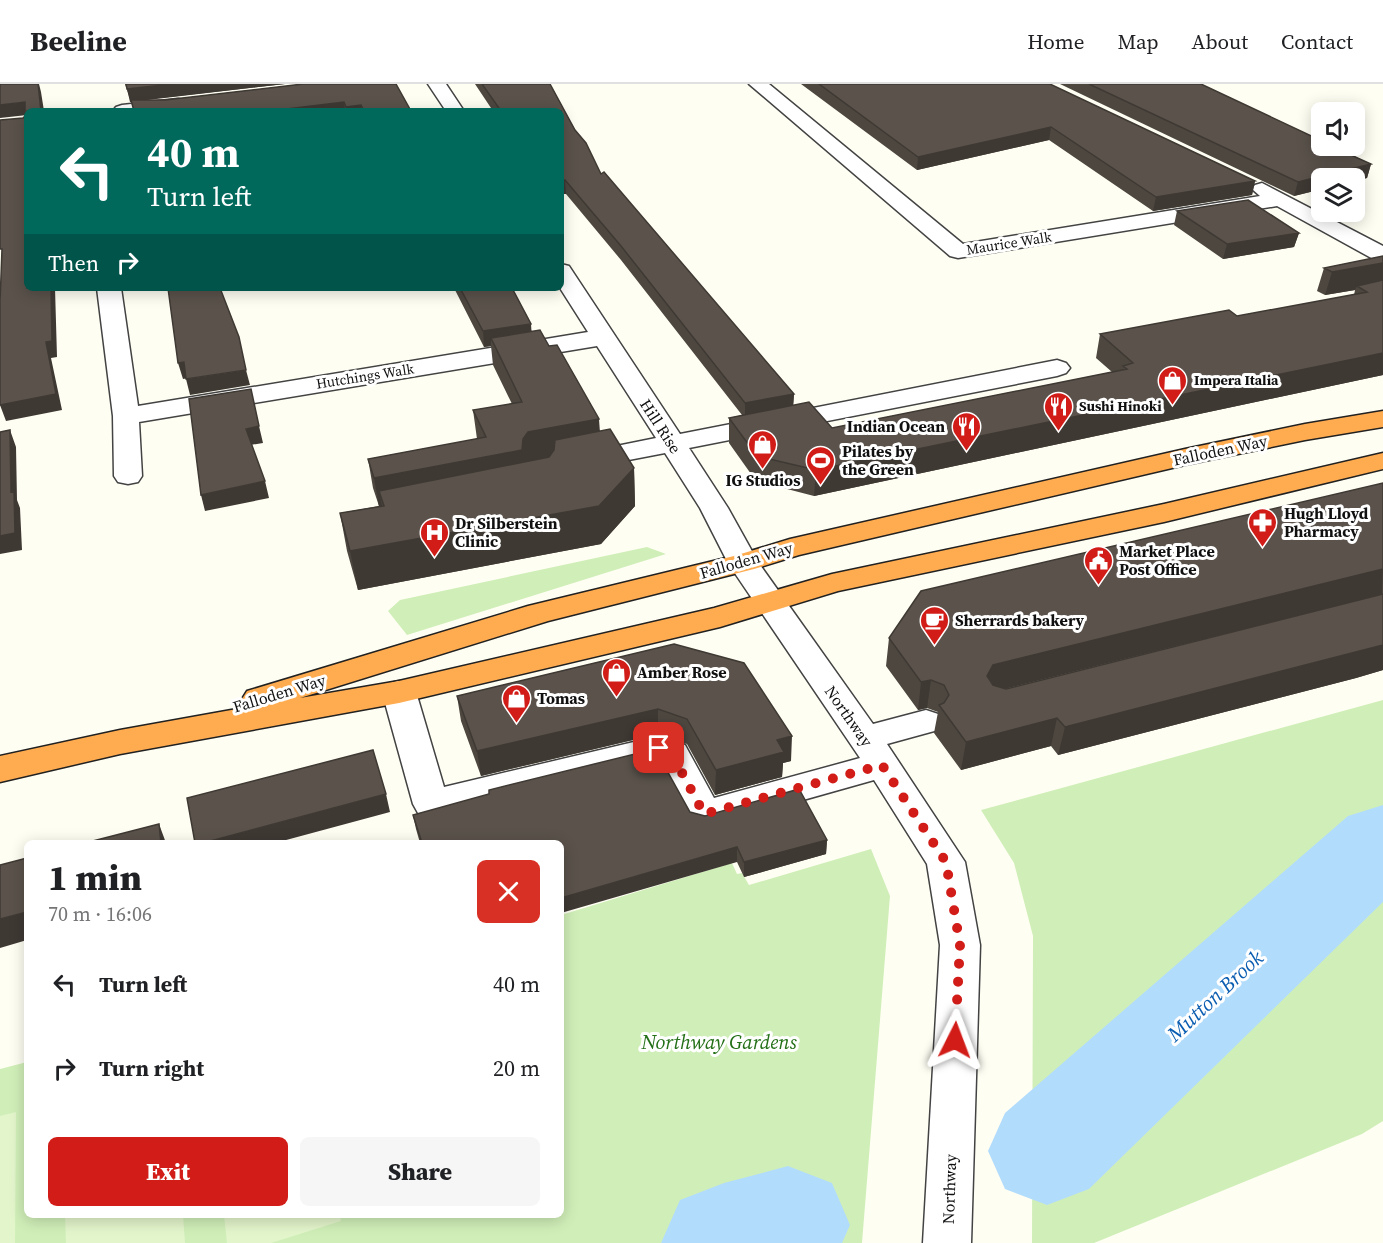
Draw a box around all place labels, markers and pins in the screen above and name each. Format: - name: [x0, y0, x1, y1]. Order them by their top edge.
- shop icon: Impera Italia: [1157, 364, 1189, 406]
- place label: Impera Italia: [1194, 370, 1279, 390]
- restaurant icon: Sushi Hinoki: [1042, 390, 1074, 432]
- place label: Sushi Hinoki: [1079, 396, 1162, 416]
- restaurant icon: Indian Ocean: [950, 410, 982, 452]
- place label: Indian Ocean: [847, 415, 945, 437]
- shop icon: IG Studios: [747, 428, 779, 470]
- place label: Pilates by the Green: [842, 440, 914, 480]
- sports icon: Pilates by the Green: [805, 444, 837, 486]
- place label: IG Studios: [726, 469, 800, 491]
- place label: Hugh Lloyd Pharmacy: [1284, 502, 1369, 542]
- pharmacy icon: Hugh Lloyd Pharmacy: [1247, 506, 1279, 548]
- place label: Dr Silberstein Clinic: [455, 512, 558, 552]
- hospital icon: Dr Silberstein Clinic: [418, 516, 450, 558]
- place label: Market Place Post Office: [1119, 540, 1215, 580]
- public building icon: Market Place Post Office: [1082, 544, 1114, 586]
- cafe icon: Sherrards bakery: [918, 604, 950, 646]
- place label: Sherrards bakery: [955, 609, 1085, 631]
- shop icon: Amber Rose: [600, 656, 632, 698]
- place label: Amber Rose: [637, 661, 727, 683]
- shop icon: Tomas: [500, 682, 532, 724]
- place label: Tomas: [537, 687, 585, 709]
- pin: [633, 722, 684, 773]

